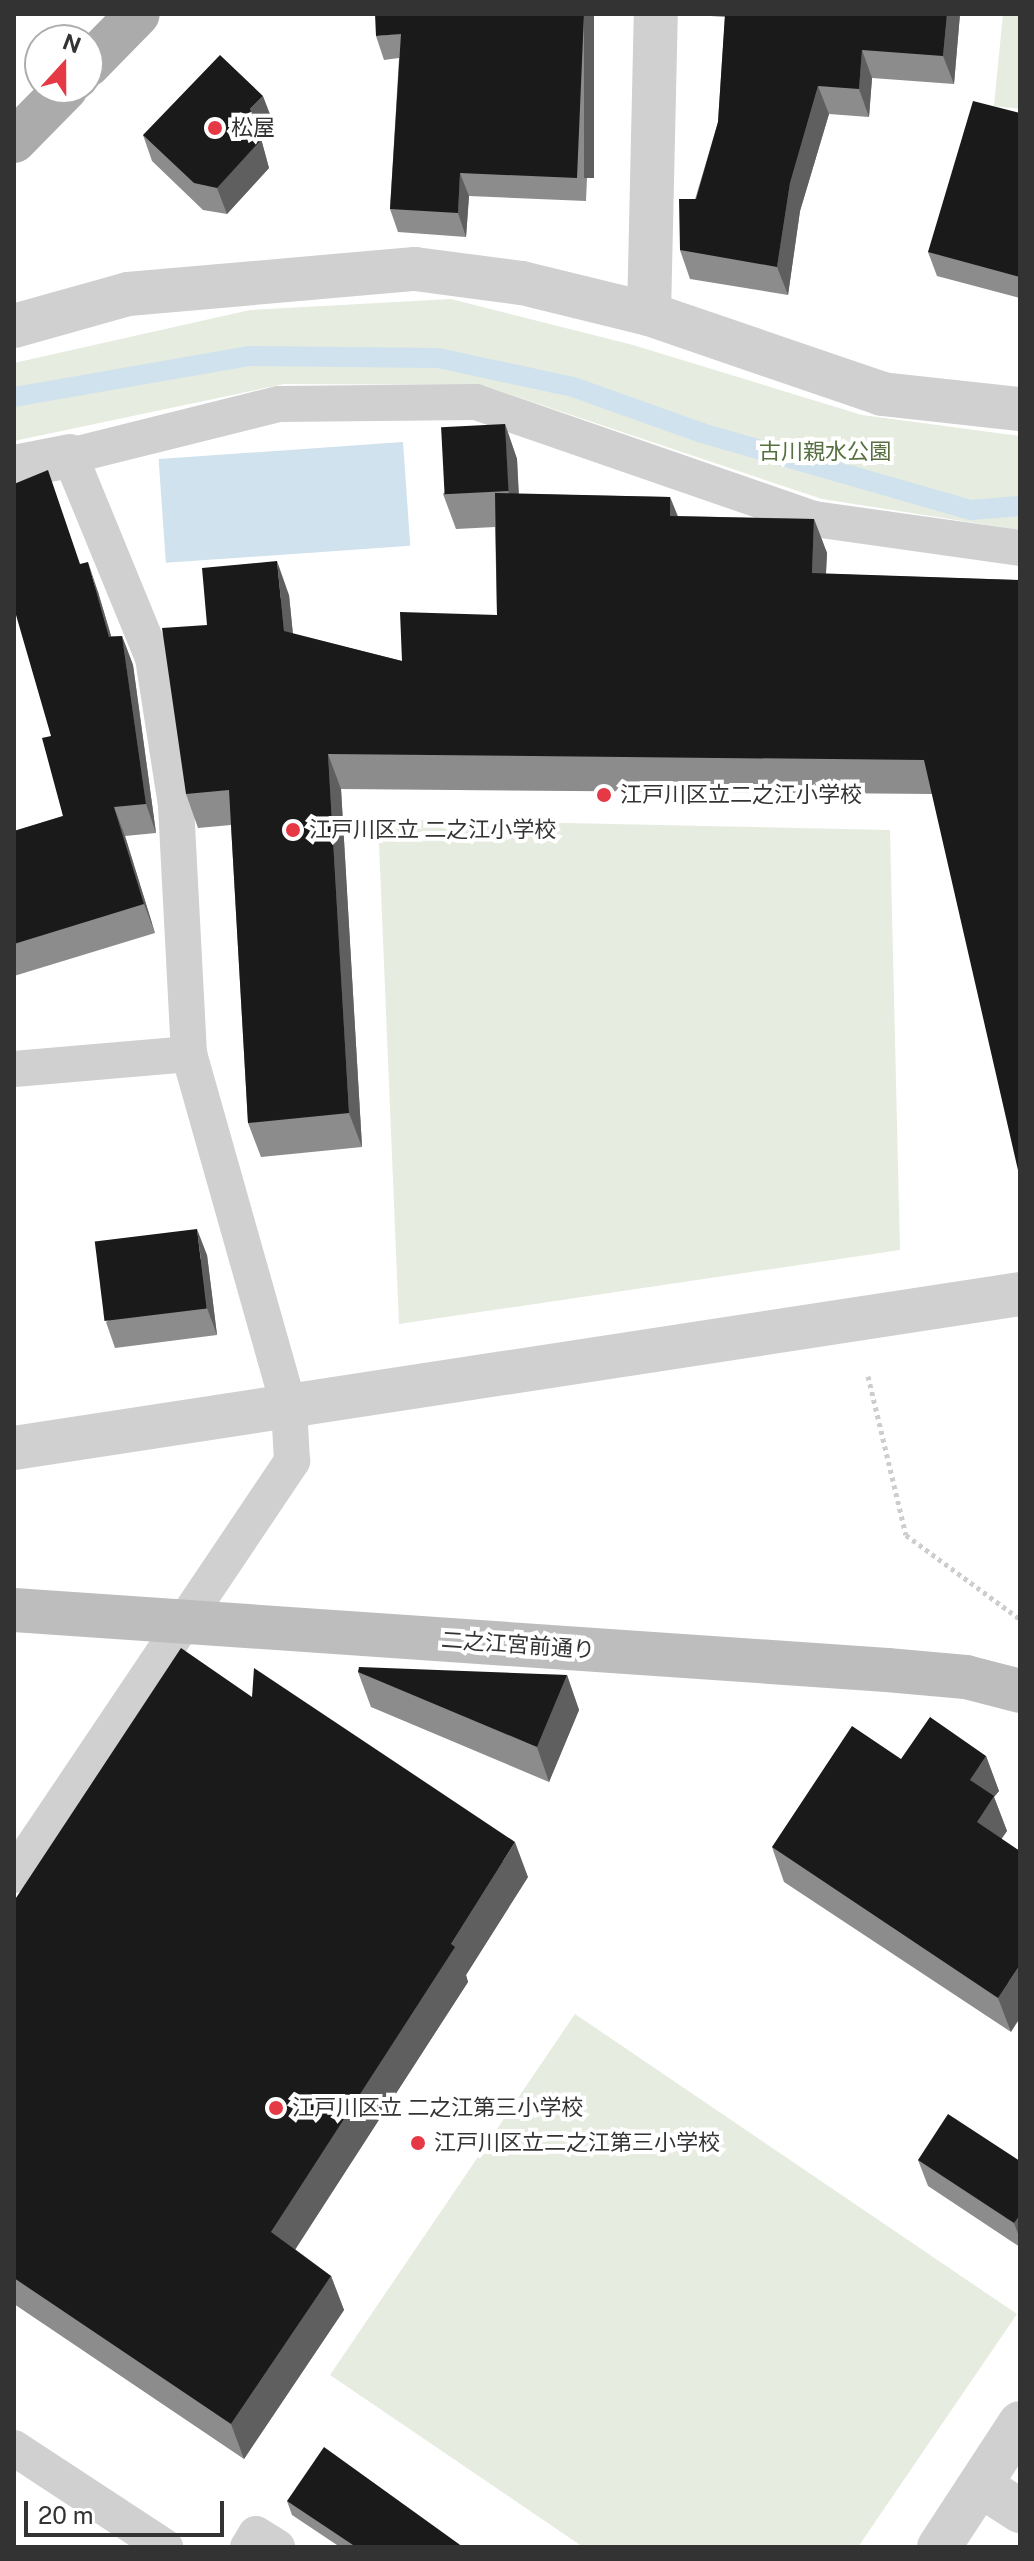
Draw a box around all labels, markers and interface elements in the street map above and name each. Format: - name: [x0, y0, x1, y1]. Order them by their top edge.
- north arrow: [24, 24, 104, 104]
- text: N: [59, 28, 85, 59]
- place label: 松屋: [231, 115, 275, 141]
- marker: 松屋: [206, 119, 224, 137]
- park label: 古川親水公園: [759, 439, 891, 465]
- place label: 江戸川区立二之江小学校: [620, 782, 862, 808]
- marker: 江戸川区立二之江小学校: [595, 786, 613, 804]
- place label: 江戸川区立 二之江小学校: [309, 817, 556, 843]
- marker: 江戸川区立 二之江小学校: [284, 821, 302, 839]
- street label: 二之江宮前通り: [440, 1626, 596, 1664]
- place label: 江戸川区立 二之江第三小学校: [292, 2095, 583, 2121]
- marker: 江戸川区立 二之江第三小学校: [267, 2099, 285, 2117]
- place label: 江戸川区立二之江第三小学校: [434, 2130, 720, 2156]
- marker: 江戸川区立二之江第三小学校: [409, 2134, 427, 2152]
- scale bar: [28, 2485, 228, 2535]
- text: 20 m: [38, 2501, 94, 2529]

